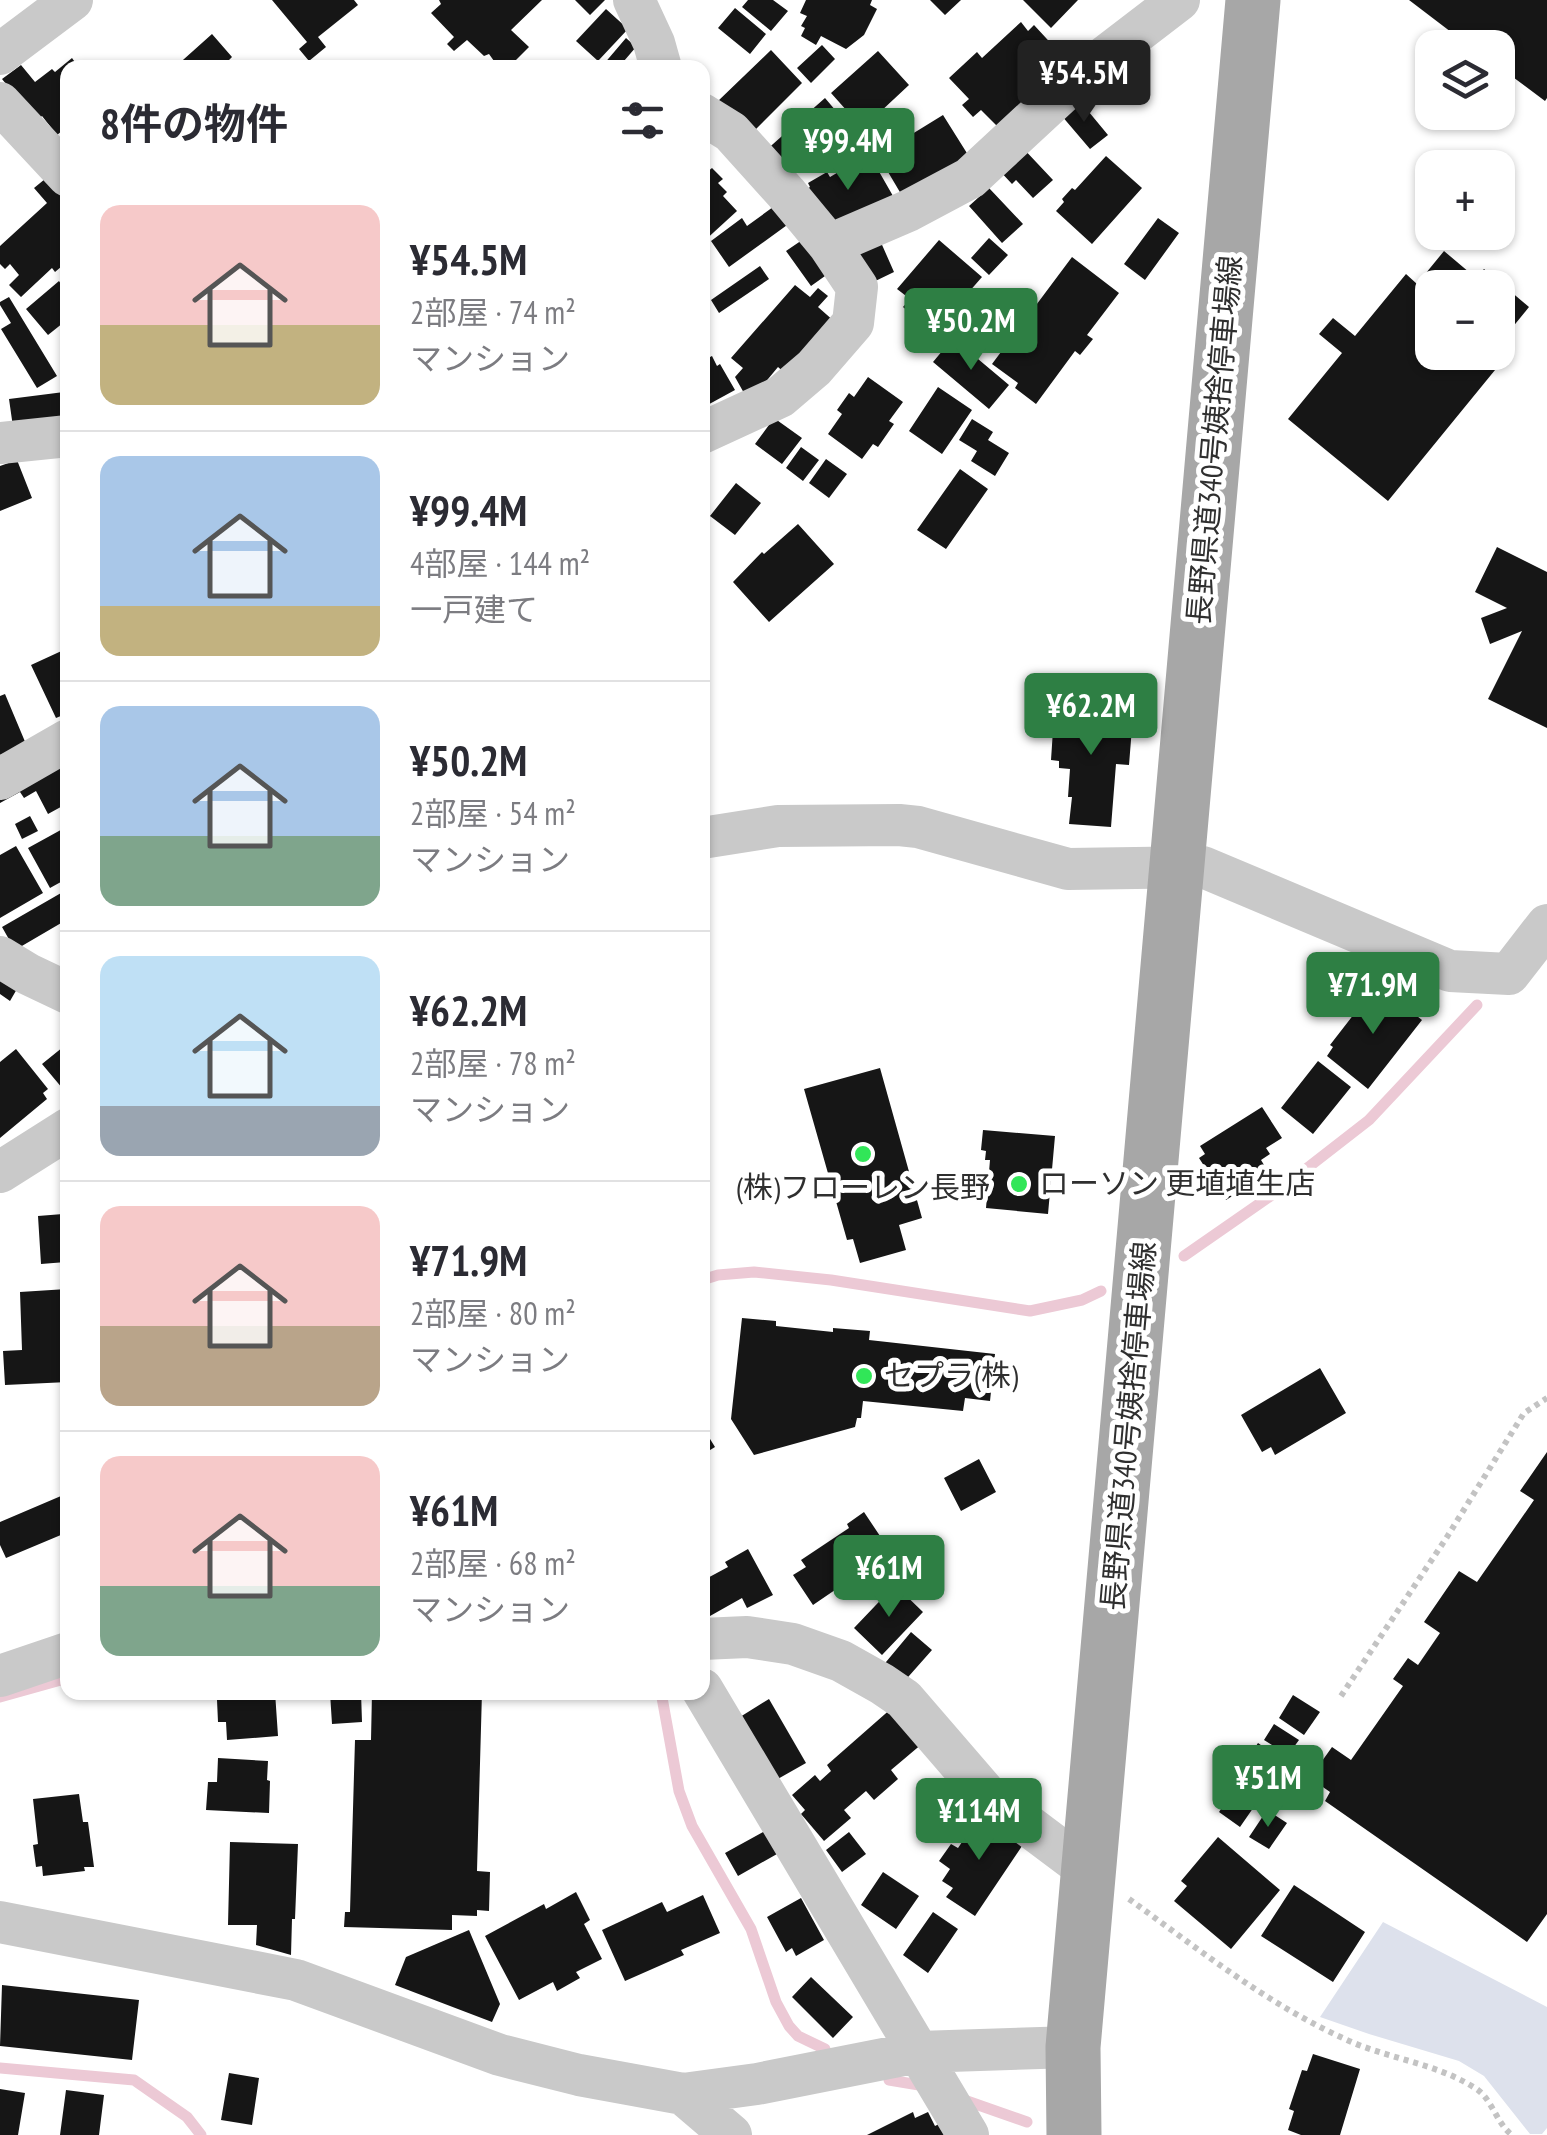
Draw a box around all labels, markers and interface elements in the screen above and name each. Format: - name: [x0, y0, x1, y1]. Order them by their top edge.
- map controls: [1415, 30, 1515, 370]
- button: layers: [1415, 30, 1515, 130]
- pin: ¥54.5M: [1003, 40, 1165, 125]
- text: ¥54.5M: [1039, 51, 1129, 93]
- icon: filters: [615, 93, 670, 148]
- text: 8件の物件: [100, 96, 288, 151]
- pin: ¥99.4M: [767, 108, 929, 193]
- text: ¥99.4M: [803, 119, 893, 161]
- button: +: [1415, 150, 1515, 250]
- text: ¥54.5M: [410, 232, 527, 287]
- icon: home: [180, 245, 300, 365]
- street label: 長野県道340号姨捨停車場線: [1178, 254, 1249, 626]
- button: −: [1415, 270, 1515, 370]
- pin: ¥50.2M: [890, 288, 1052, 373]
- text: 2部屋 · 74 m²: [410, 291, 576, 333]
- text: ¥50.2M: [926, 299, 1016, 341]
- text: マンション: [410, 337, 570, 379]
- text: ¥99.4M: [410, 483, 527, 538]
- icon: home: [180, 496, 300, 616]
- text: 4部屋 · 144 m²: [410, 542, 590, 584]
- text: 一戸建て: [410, 588, 538, 630]
- pin: ¥62.2M: [1010, 673, 1172, 758]
- text: ¥62.2M: [1046, 684, 1136, 726]
- text: ¥50.2M: [410, 733, 527, 788]
- icon: home: [180, 746, 300, 866]
- text: 2部屋 · 54 m²: [410, 792, 576, 834]
- text: マンション: [410, 838, 570, 880]
- pin: ¥71.9M: [1292, 952, 1454, 1037]
- text: ¥71.9M: [1328, 963, 1418, 1005]
- text: ¥62.2M: [410, 983, 527, 1038]
- icon: home: [180, 996, 300, 1116]
- text: 2部屋 · 78 m²: [410, 1042, 576, 1084]
- text: マンション: [410, 1088, 570, 1130]
- marker: (株)フローレン長野: [852, 1143, 874, 1165]
- place label: ローソン 更埴埴生店: [1039, 1163, 1315, 1202]
- place label: (株)フローレン長野: [736, 1167, 990, 1206]
- marker: ローソン 更埴埴生店: [1008, 1173, 1030, 1195]
- text: ¥71.9M: [410, 1233, 527, 1288]
- street label: 長野県道340号姨捨停車場線: [1092, 1240, 1163, 1612]
- icon: home: [180, 1246, 300, 1366]
- text: 2部屋 · 80 m²: [410, 1292, 576, 1334]
- text: マンション: [410, 1338, 570, 1380]
- place label: セプラ(株): [884, 1355, 1018, 1394]
- marker: セプラ(株): [853, 1365, 875, 1387]
- text: ¥61M: [410, 1483, 498, 1538]
- icon: home: [180, 1496, 300, 1616]
- pin: ¥61M: [830, 1535, 948, 1620]
- text: 2部屋 · 68 m²: [410, 1542, 576, 1584]
- text: ¥61M: [855, 1546, 923, 1588]
- text: マンション: [410, 1588, 570, 1630]
- pin: ¥51M: [1209, 1745, 1327, 1830]
- text: ¥51M: [1234, 1756, 1302, 1798]
- pin: ¥114M: [909, 1778, 1049, 1863]
- text: ¥114M: [938, 1789, 1020, 1831]

